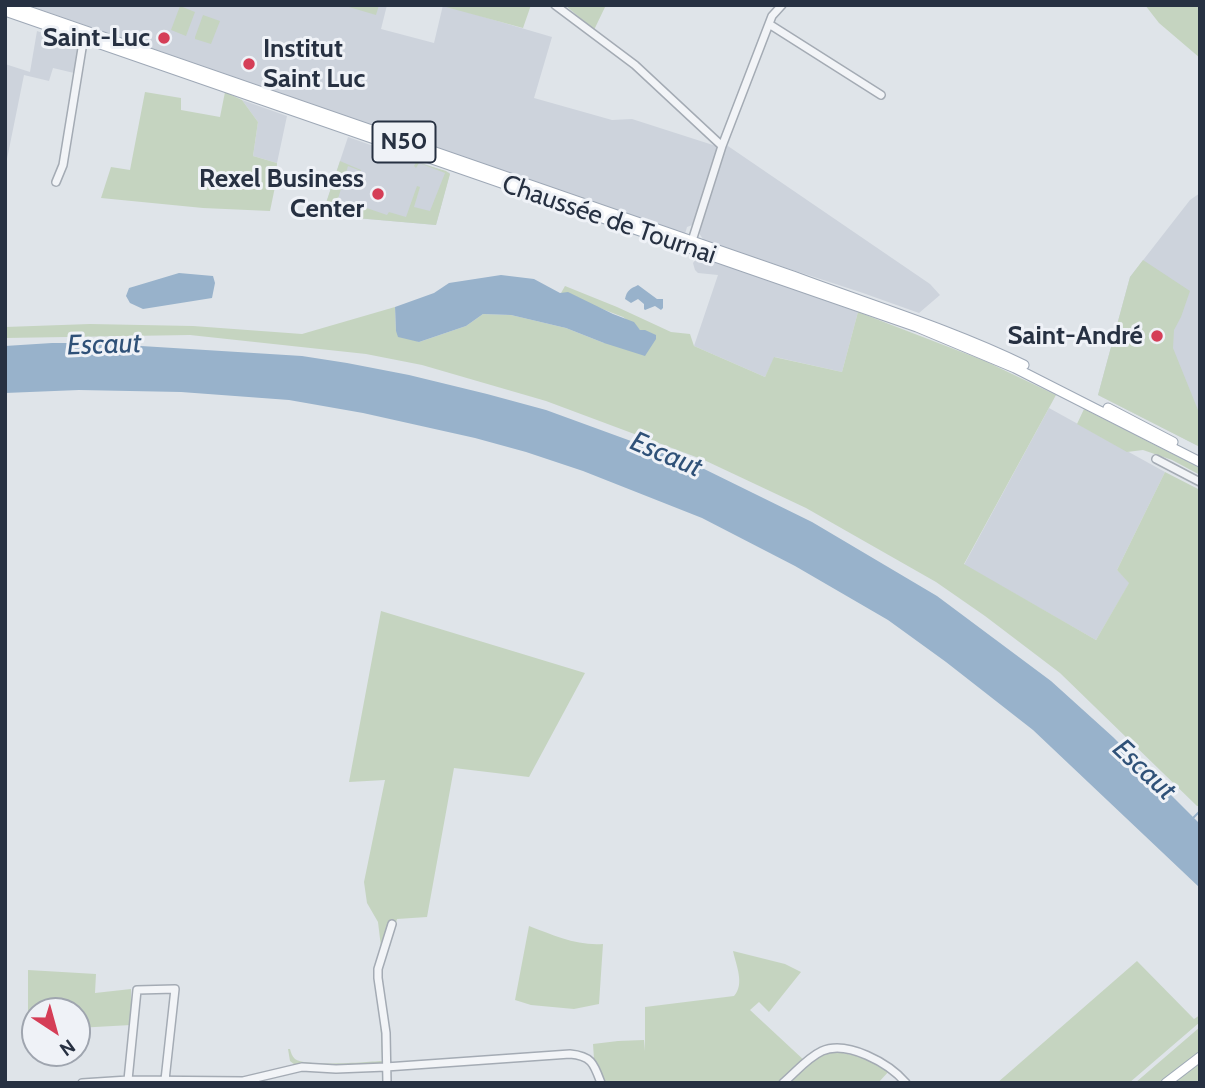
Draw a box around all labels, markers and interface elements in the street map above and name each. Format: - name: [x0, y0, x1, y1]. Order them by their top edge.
- place label: Saint-Luc: [43, 22, 150, 54]
- marker: Saint-Luc: [156, 30, 172, 46]
- place label: Institut Saint Luc: [263, 33, 365, 94]
- marker: Institut Saint Luc: [241, 56, 257, 72]
- road number: N50: [372, 122, 436, 162]
- place label: Rexel Business Center: [199, 163, 364, 224]
- street label: Chaussée de Tournai: [498, 169, 720, 271]
- marker: Rexel Business Center: [370, 186, 386, 202]
- place label: Saint-André: [1008, 320, 1143, 352]
- water label: Escaut: [66, 327, 142, 363]
- marker: Saint-André: [1149, 328, 1165, 344]
- water label: Escaut: [625, 425, 707, 485]
- water label: Escaut: [1105, 732, 1183, 808]
- north arrow: [21, 997, 91, 1067]
- text: N: [55, 1035, 80, 1061]

